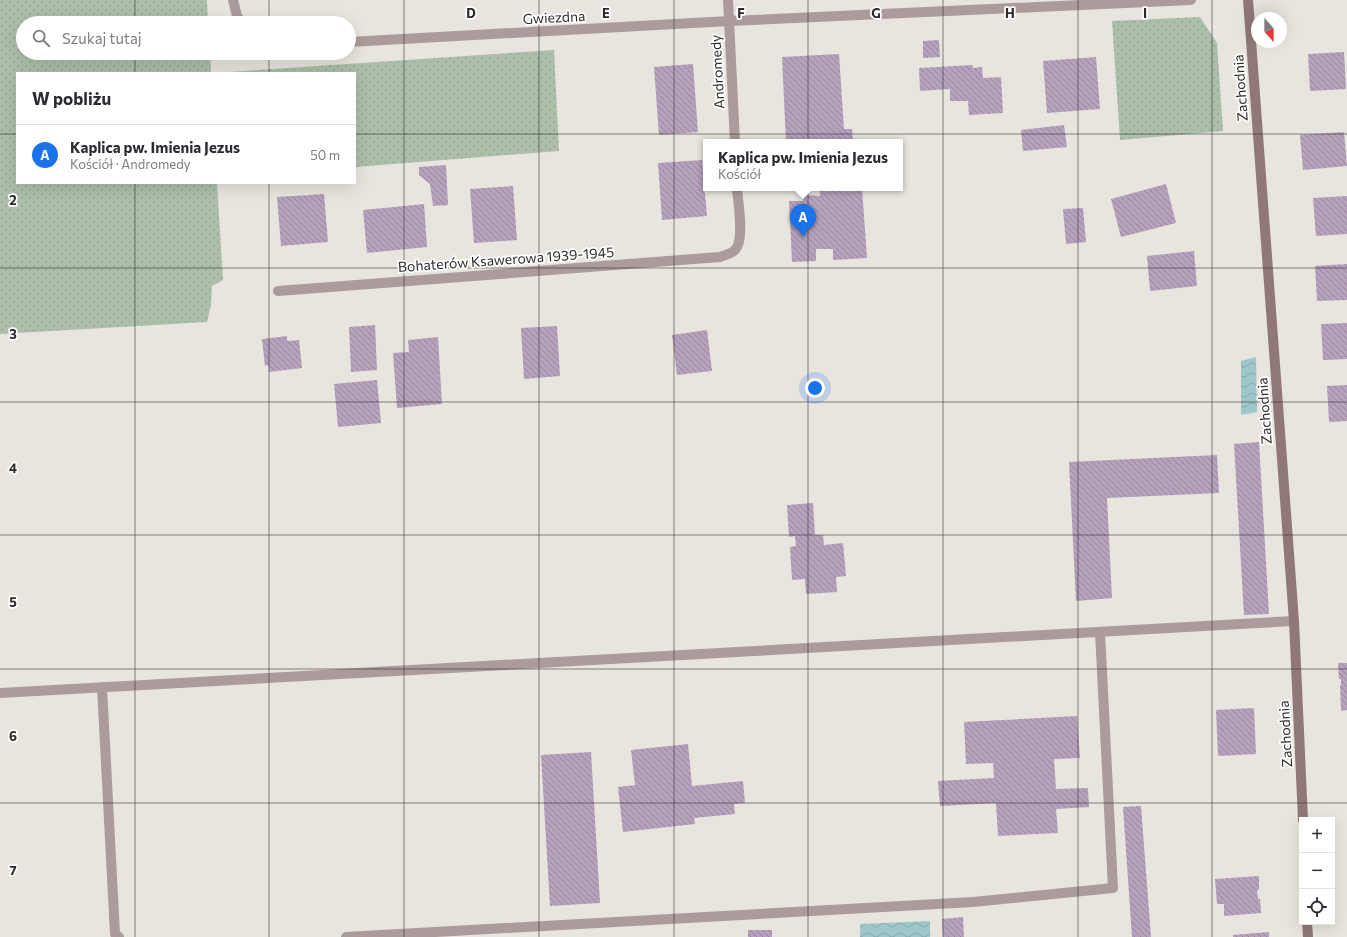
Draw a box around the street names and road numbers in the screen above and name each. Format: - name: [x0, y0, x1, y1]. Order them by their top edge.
- street label: Gwiezdna: [522, 7, 586, 27]
- street label: Andromedy: [707, 34, 727, 110]
- street label: Zachodnia: [1229, 54, 1251, 122]
- street label: Bohaterów Ksawerowa 1939-1945: [397, 243, 615, 275]
- street label: Zachodnia: [1253, 377, 1275, 445]
- street label: Zachodnia: [1275, 700, 1295, 768]

